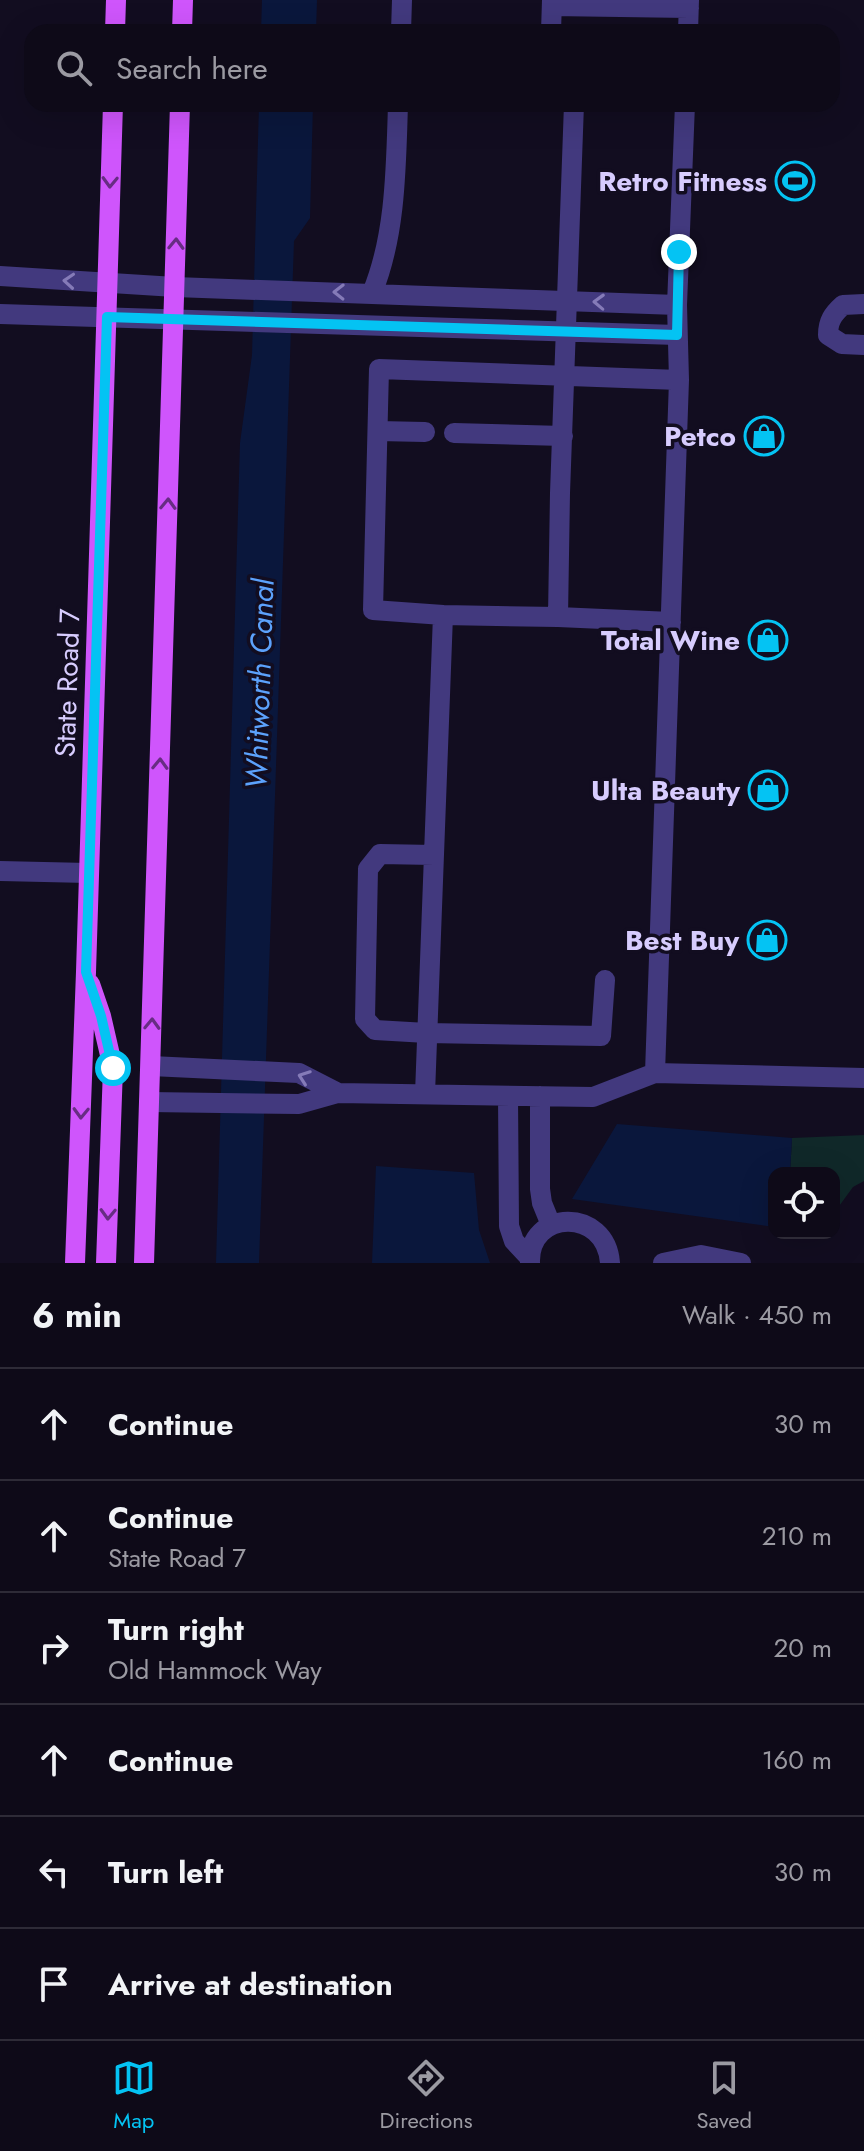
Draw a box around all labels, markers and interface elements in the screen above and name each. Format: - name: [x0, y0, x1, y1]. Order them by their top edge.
- search box: [24, 24, 840, 112]
- icon: search: [52, 46, 96, 90]
- text: Search here: [116, 47, 268, 90]
- sports icon: Retro Fitness: [774, 160, 816, 202]
- place label: Retro Fitness: [598, 161, 767, 202]
- one-way arrow: [102, 176, 119, 189]
- route end: [661, 234, 697, 270]
- one-way arrow: [168, 237, 185, 250]
- one-way arrow: [62, 273, 75, 290]
- one-way arrow: [332, 284, 345, 301]
- one-way arrow: [592, 294, 605, 311]
- shop icon: Petco: [743, 415, 785, 457]
- place label: Petco: [664, 416, 736, 457]
- one-way arrow: [160, 497, 177, 510]
- water label: Whitworth Canal: [234, 577, 285, 790]
- street label: State Road 7: [44, 608, 91, 758]
- shop icon: Total Wine: [747, 619, 789, 661]
- place label: Total Wine: [601, 620, 740, 661]
- one-way arrow: [151, 757, 169, 770]
- shop icon: Ulta Beauty: [747, 769, 789, 811]
- place label: Ulta Beauty: [591, 770, 740, 811]
- shop icon: Best Buy: [746, 919, 788, 961]
- place label: Best Buy: [625, 920, 739, 961]
- one-way arrow: [143, 1017, 160, 1030]
- route start: [95, 1050, 131, 1086]
- one-way arrow: [298, 1070, 312, 1087]
- one-way arrow: [73, 1108, 90, 1120]
- map controls: [768, 1167, 840, 1239]
- button: locate: [768, 1167, 840, 1239]
- one-way arrow: [99, 1208, 116, 1221]
- text: 6 min: [32, 1291, 122, 1340]
- text: Walk · 450 m: [682, 1296, 832, 1334]
- icon: ahead: [32, 1402, 76, 1446]
- text: Continue: [108, 1403, 234, 1446]
- text: 30 m: [774, 1405, 832, 1443]
- text: Continue: [108, 1496, 234, 1539]
- icon: ahead: [32, 1514, 76, 1558]
- text: 210 m: [762, 1517, 832, 1555]
- text: State Road 7: [108, 1539, 246, 1577]
- text: Turn right: [108, 1608, 244, 1651]
- icon: right: [32, 1626, 76, 1670]
- text: 20 m: [774, 1629, 832, 1667]
- text: Old Hammock Way: [108, 1651, 322, 1689]
- icon: ahead: [32, 1738, 76, 1782]
- text: Continue: [108, 1739, 234, 1782]
- text: 160 m: [762, 1741, 832, 1779]
- icon: left: [32, 1850, 76, 1894]
- text: Turn left: [108, 1851, 223, 1894]
- text: 30 m: [774, 1853, 832, 1891]
- icon: arrive: [32, 1962, 76, 2006]
- text: Arrive at destination: [108, 1963, 393, 2006]
- tab: Map: [112, 2056, 156, 2136]
- tab: Directions: [380, 2056, 473, 2136]
- tab: Saved: [696, 2056, 752, 2136]

